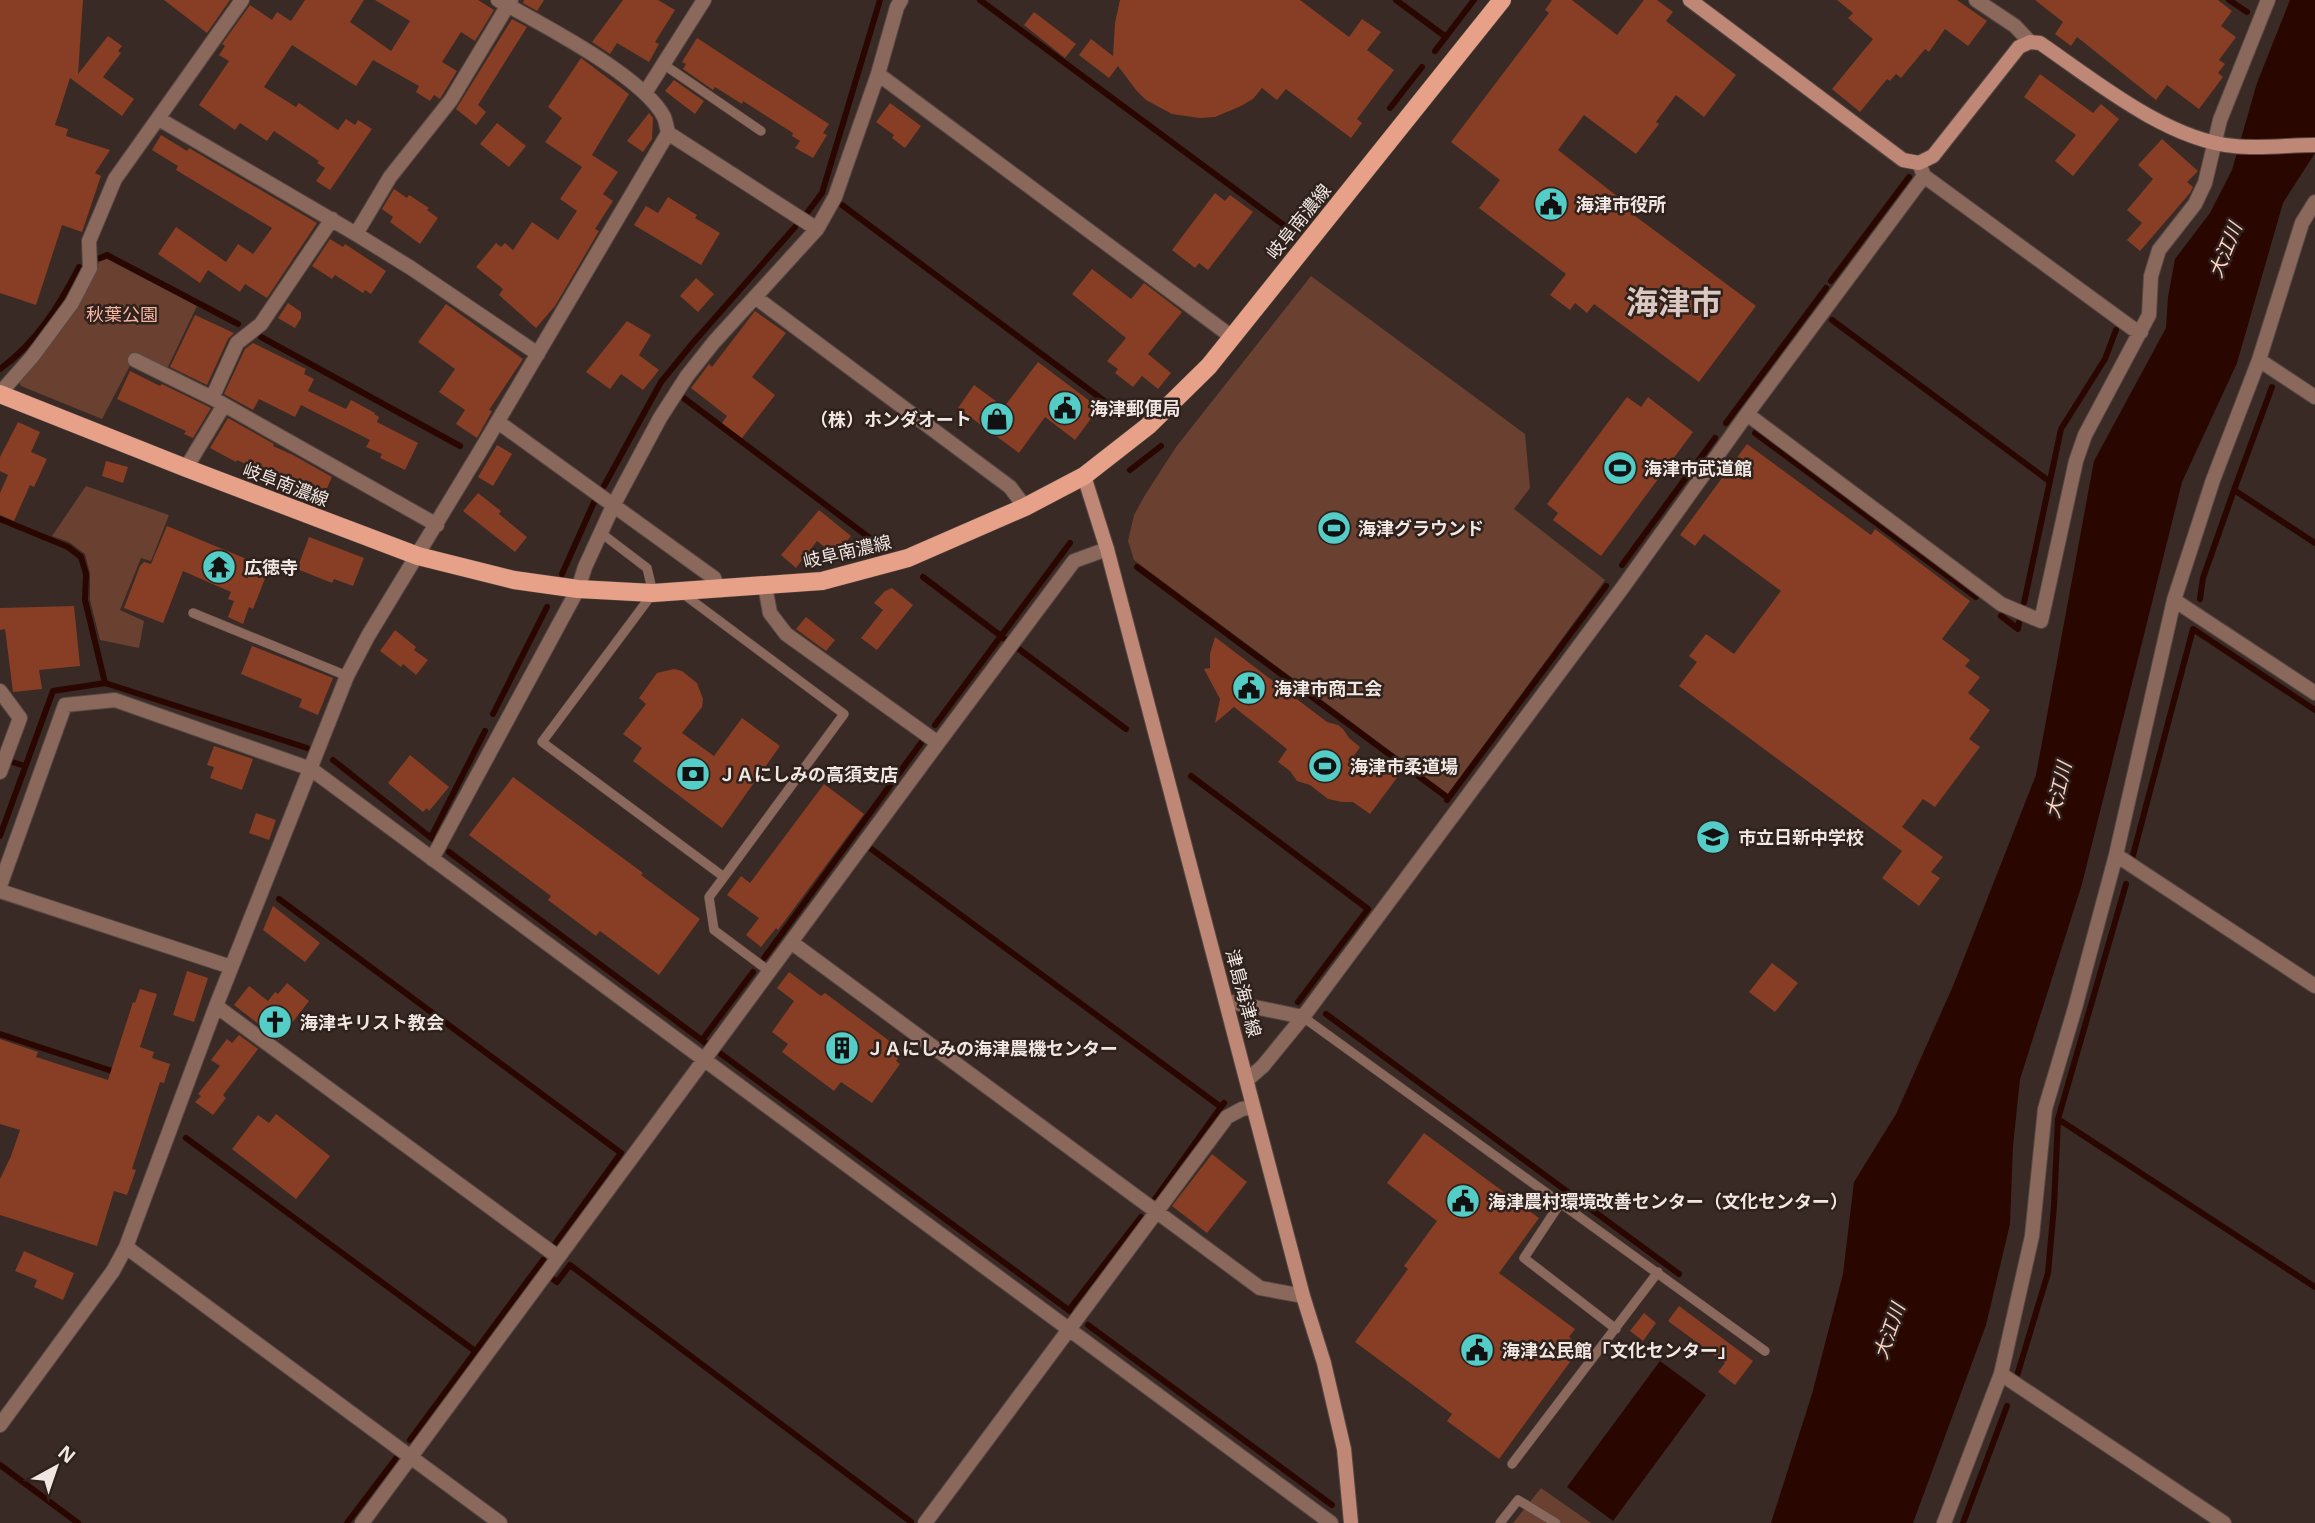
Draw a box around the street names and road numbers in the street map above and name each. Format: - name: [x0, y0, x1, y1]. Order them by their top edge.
- street label: 岐阜南濃線: [1260, 178, 1336, 264]
- street label: 岐阜南濃線: [240, 457, 332, 511]
- street label: 岐阜南濃線: [800, 529, 894, 573]
- street label: 津島海津線: [1221, 946, 1267, 1040]

